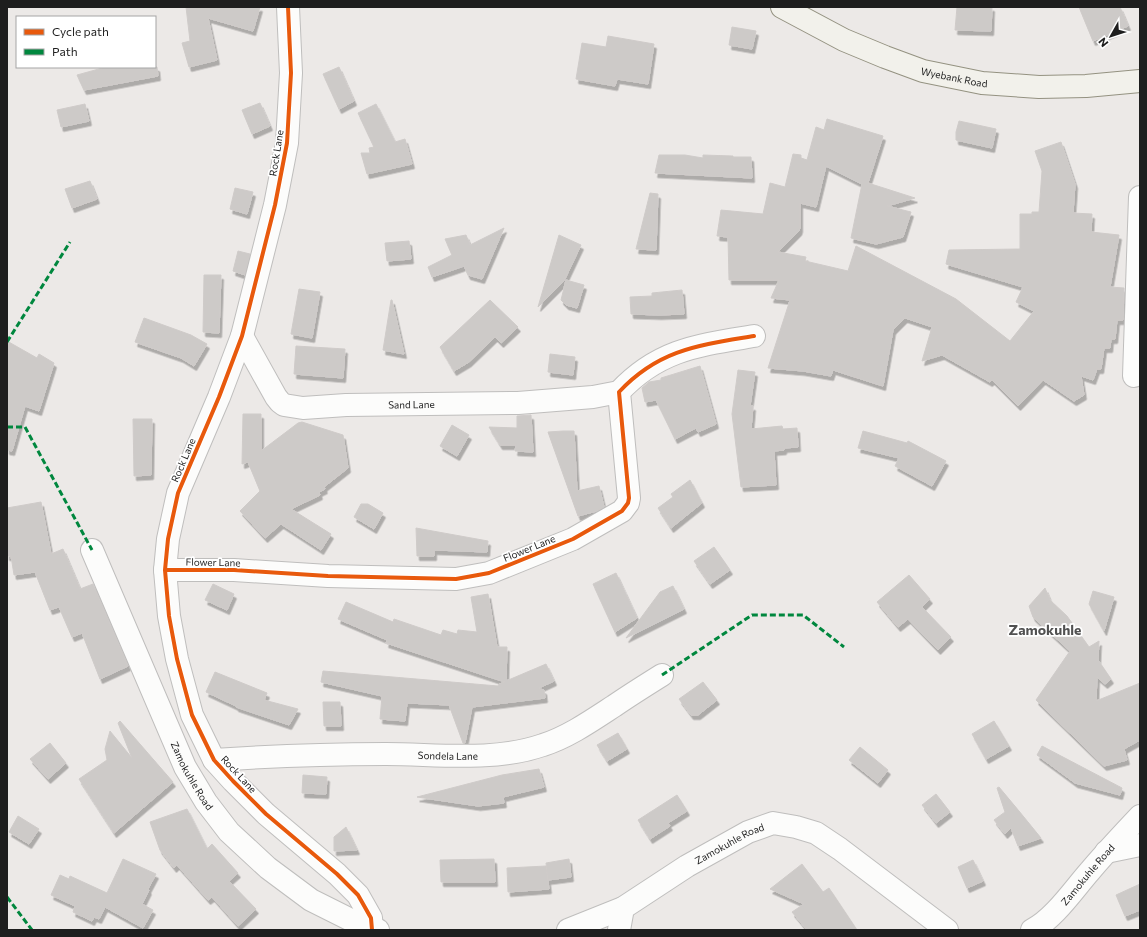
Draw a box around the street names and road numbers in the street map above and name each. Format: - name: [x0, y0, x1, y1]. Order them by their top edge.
- street label: Wyebank Road: [920, 65, 988, 89]
- street label: Rock Lane: [266, 129, 286, 177]
- street label: Sand Lane: [388, 398, 435, 411]
- street label: Rock Lane: [168, 436, 198, 484]
- street label: Flower Lane: [501, 532, 557, 564]
- street label: Flower Lane: [185, 556, 241, 568]
- street label: Zamokuhle Road: [169, 739, 216, 812]
- street label: Sondela Lane: [417, 749, 478, 762]
- street label: Rock Lane: [219, 753, 259, 795]
- street label: Zamokuhle Road: [693, 821, 766, 866]
- street label: Zamokuhle Road: [1058, 841, 1117, 908]

